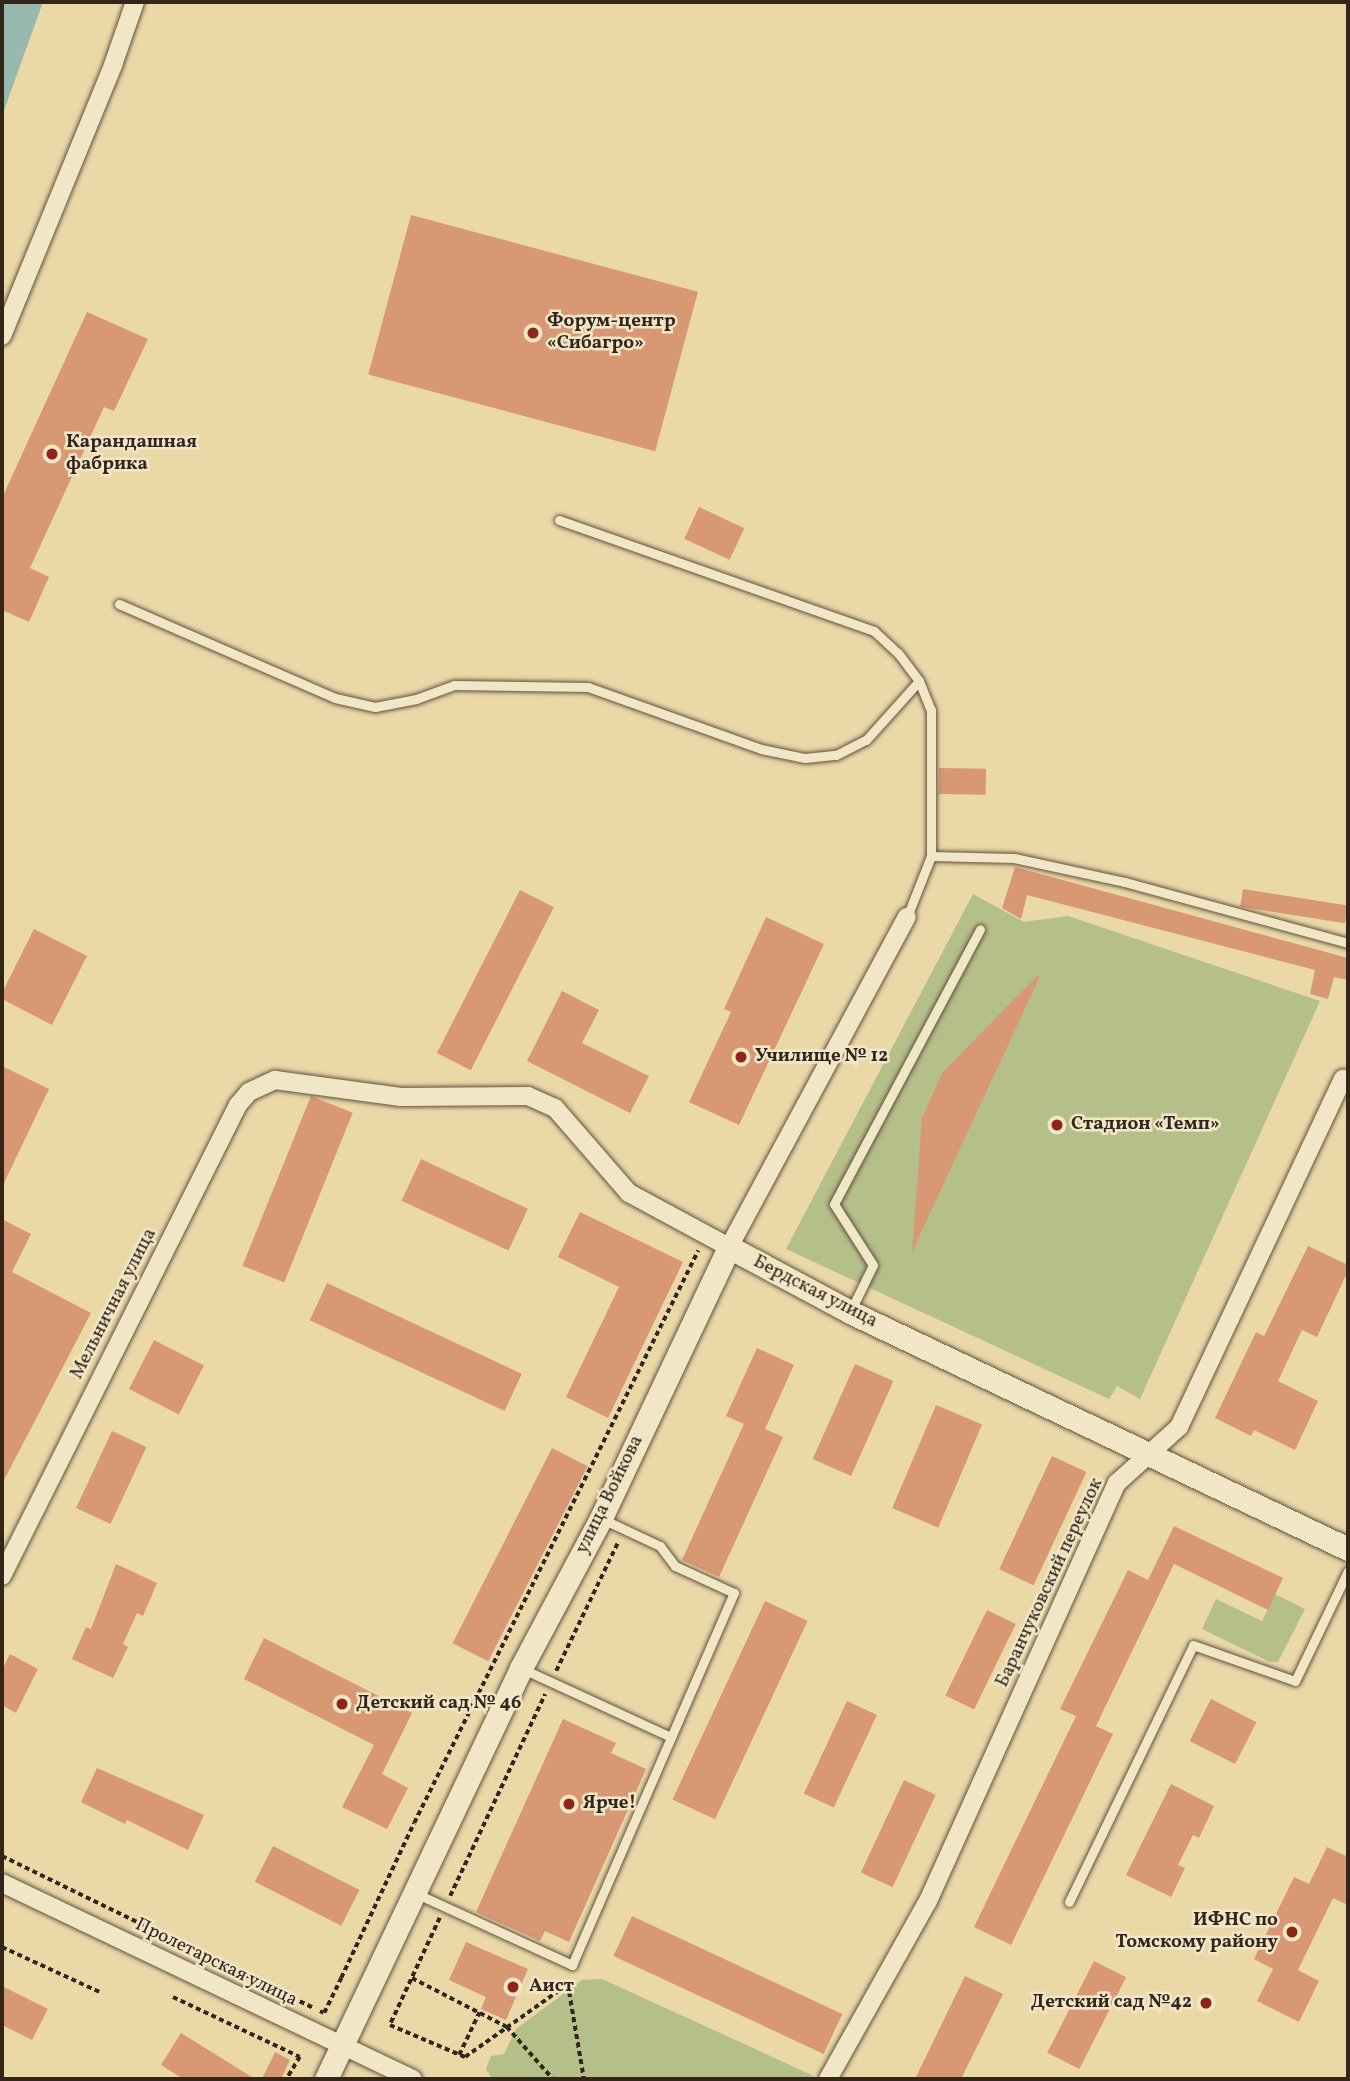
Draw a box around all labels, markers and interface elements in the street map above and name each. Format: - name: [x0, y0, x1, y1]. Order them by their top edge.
- place label: Форум-центр «Сибагро»: [547, 311, 676, 355]
- marker: Форум-центр «Сибагро»: [525, 325, 541, 341]
- place label: Карандашная фабрика: [66, 432, 197, 476]
- marker: Карандашная фабрика: [44, 446, 60, 462]
- place label: Училище № 12: [755, 1046, 888, 1068]
- marker: Училище № 12: [733, 1049, 749, 1065]
- place label: Стадион «Темп»: [1071, 1114, 1220, 1136]
- marker: Стадион «Темп»: [1049, 1117, 1065, 1133]
- street label: Мельничная улица: [66, 1224, 162, 1384]
- street label: Бердская улица: [749, 1251, 881, 1333]
- street label: улица Войкова: [571, 1432, 649, 1558]
- street label: Баранчуковский переулок: [991, 1475, 1109, 1691]
- place label: Детский сад № 46: [356, 1693, 521, 1715]
- marker: Детский сад № 46: [334, 1696, 350, 1712]
- place label: Ярче!: [583, 1793, 636, 1815]
- marker: Ярче!: [561, 1796, 577, 1812]
- place label: ИФНС по Томскому району: [1115, 1910, 1278, 1954]
- street label: Пролетарская улица: [131, 1914, 301, 2012]
- marker: ИФНС по Томскому району: [1284, 1924, 1300, 1940]
- place label: Аист: [529, 1976, 574, 1998]
- marker: Аист: [503, 1977, 523, 1997]
- place label: Детский сад №42: [1031, 1992, 1192, 2014]
- marker: Детский сад №42: [1198, 1995, 1214, 2011]

